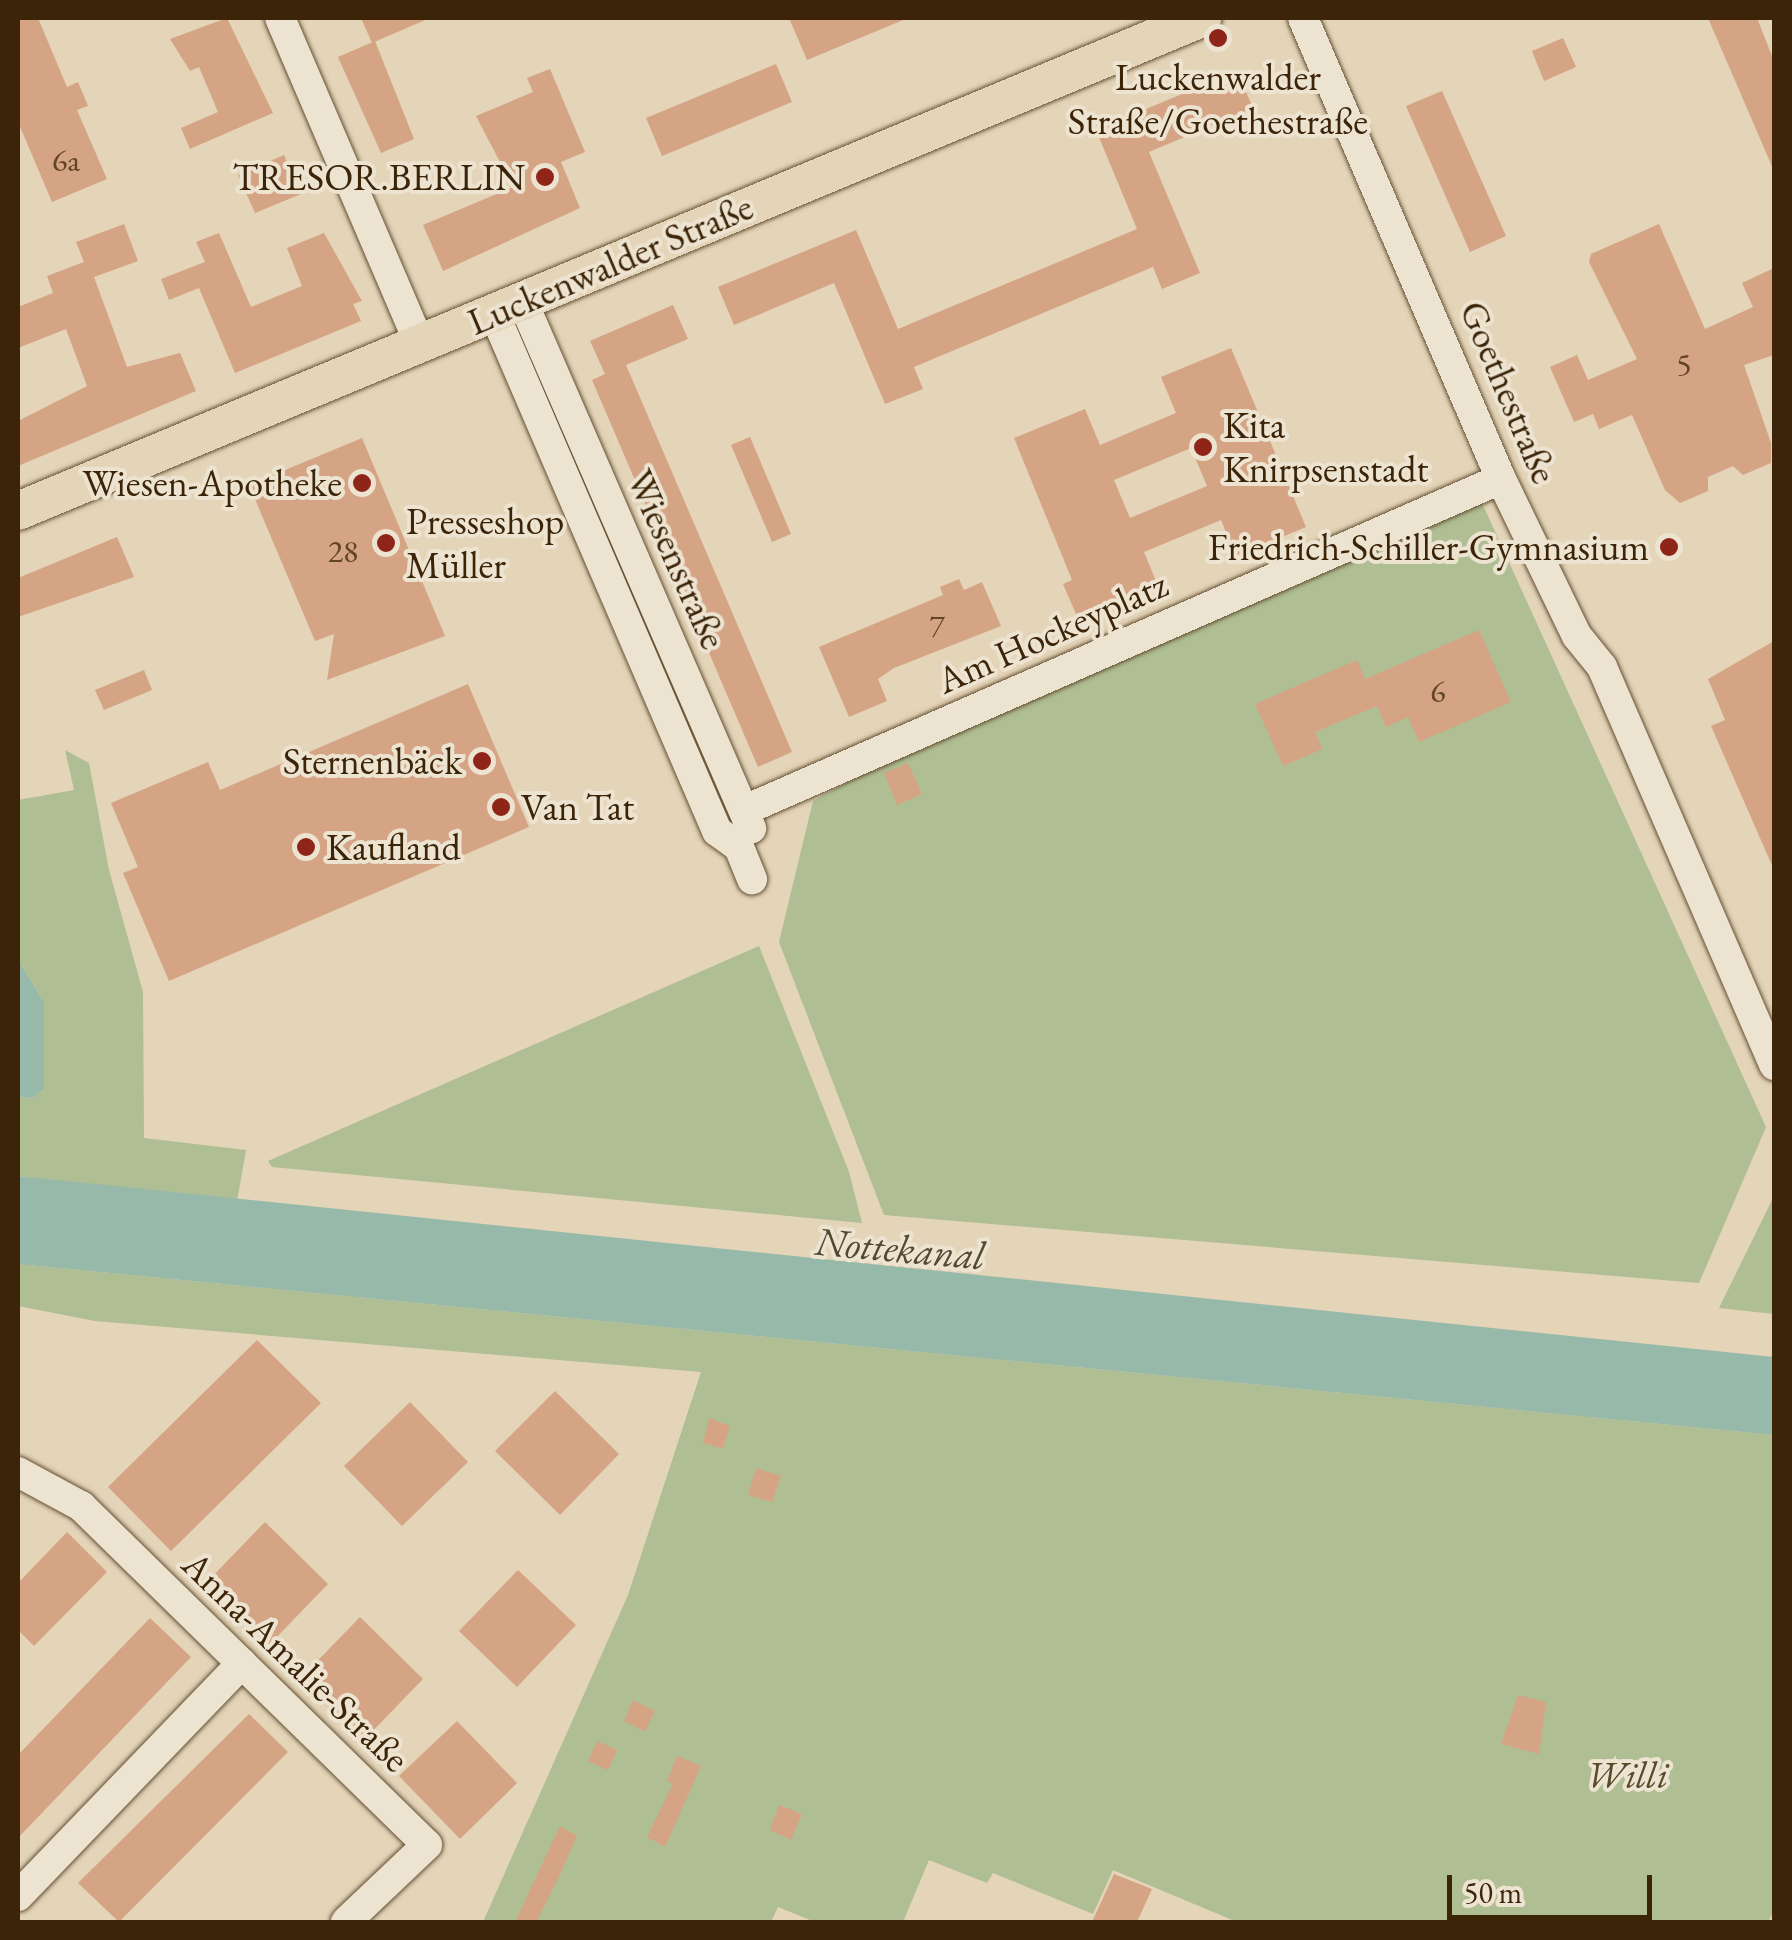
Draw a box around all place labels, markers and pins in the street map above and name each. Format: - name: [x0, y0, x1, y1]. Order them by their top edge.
- marker: Luckenwalder Straße/Goethestraße: [1207, 27, 1229, 49]
- place label: Luckenwalder Straße/Goethestraße: [1068, 54, 1368, 143]
- place label: TRESOR.BERLIN: [232, 154, 525, 200]
- marker: TRESOR.BERLIN: [534, 166, 556, 188]
- place label: Kita Knirpsenstadt: [1223, 402, 1428, 492]
- marker: Kita Knirpsenstadt: [1192, 436, 1214, 458]
- place label: Wiesen-Apotheke: [82, 460, 342, 506]
- marker: Wiesen-Apotheke: [351, 472, 373, 494]
- place label: Presseshop Müller: [406, 498, 564, 588]
- place label: Friedrich-Schiller-Gymnasium: [1208, 524, 1649, 570]
- marker: Presseshop Müller: [375, 532, 397, 554]
- marker: Friedrich-Schiller-Gymnasium: [1658, 536, 1680, 558]
- place label: Sternenbäck: [283, 738, 462, 784]
- marker: Sternenbäck: [471, 750, 493, 772]
- place label: Van Tat: [521, 784, 634, 830]
- marker: Van Tat: [490, 796, 512, 818]
- place label: Kaufland: [326, 824, 461, 870]
- marker: Kaufland: [295, 836, 317, 858]

